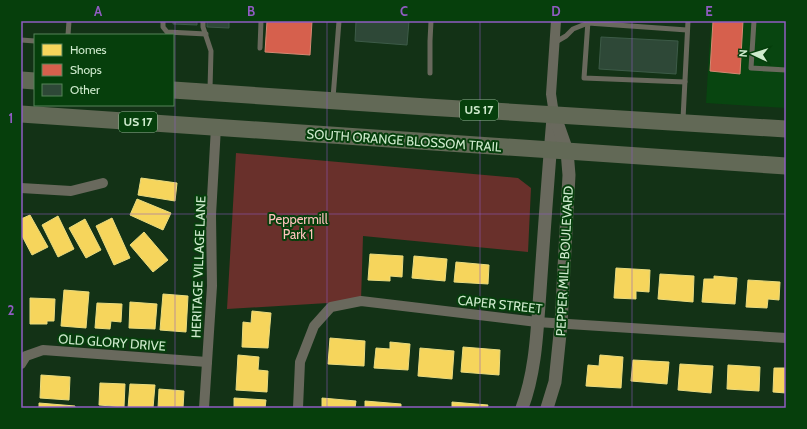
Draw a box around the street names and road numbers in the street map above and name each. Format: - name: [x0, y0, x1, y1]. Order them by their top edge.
- road number: US 17: [460, 100, 498, 120]
- road number: US 17: [119, 112, 157, 132]
- street label: SOUTH ORANGE BLOSSOM TRAIL: [306, 125, 502, 155]
- street label: PEPPER MILL BOULEVARD: [552, 185, 576, 337]
- street label: HERITAGE VILLAGE LANE: [188, 196, 208, 338]
- street label: CAPER STREET: [457, 292, 543, 316]
- street label: OLD GLORY DRIVE: [58, 330, 166, 354]

